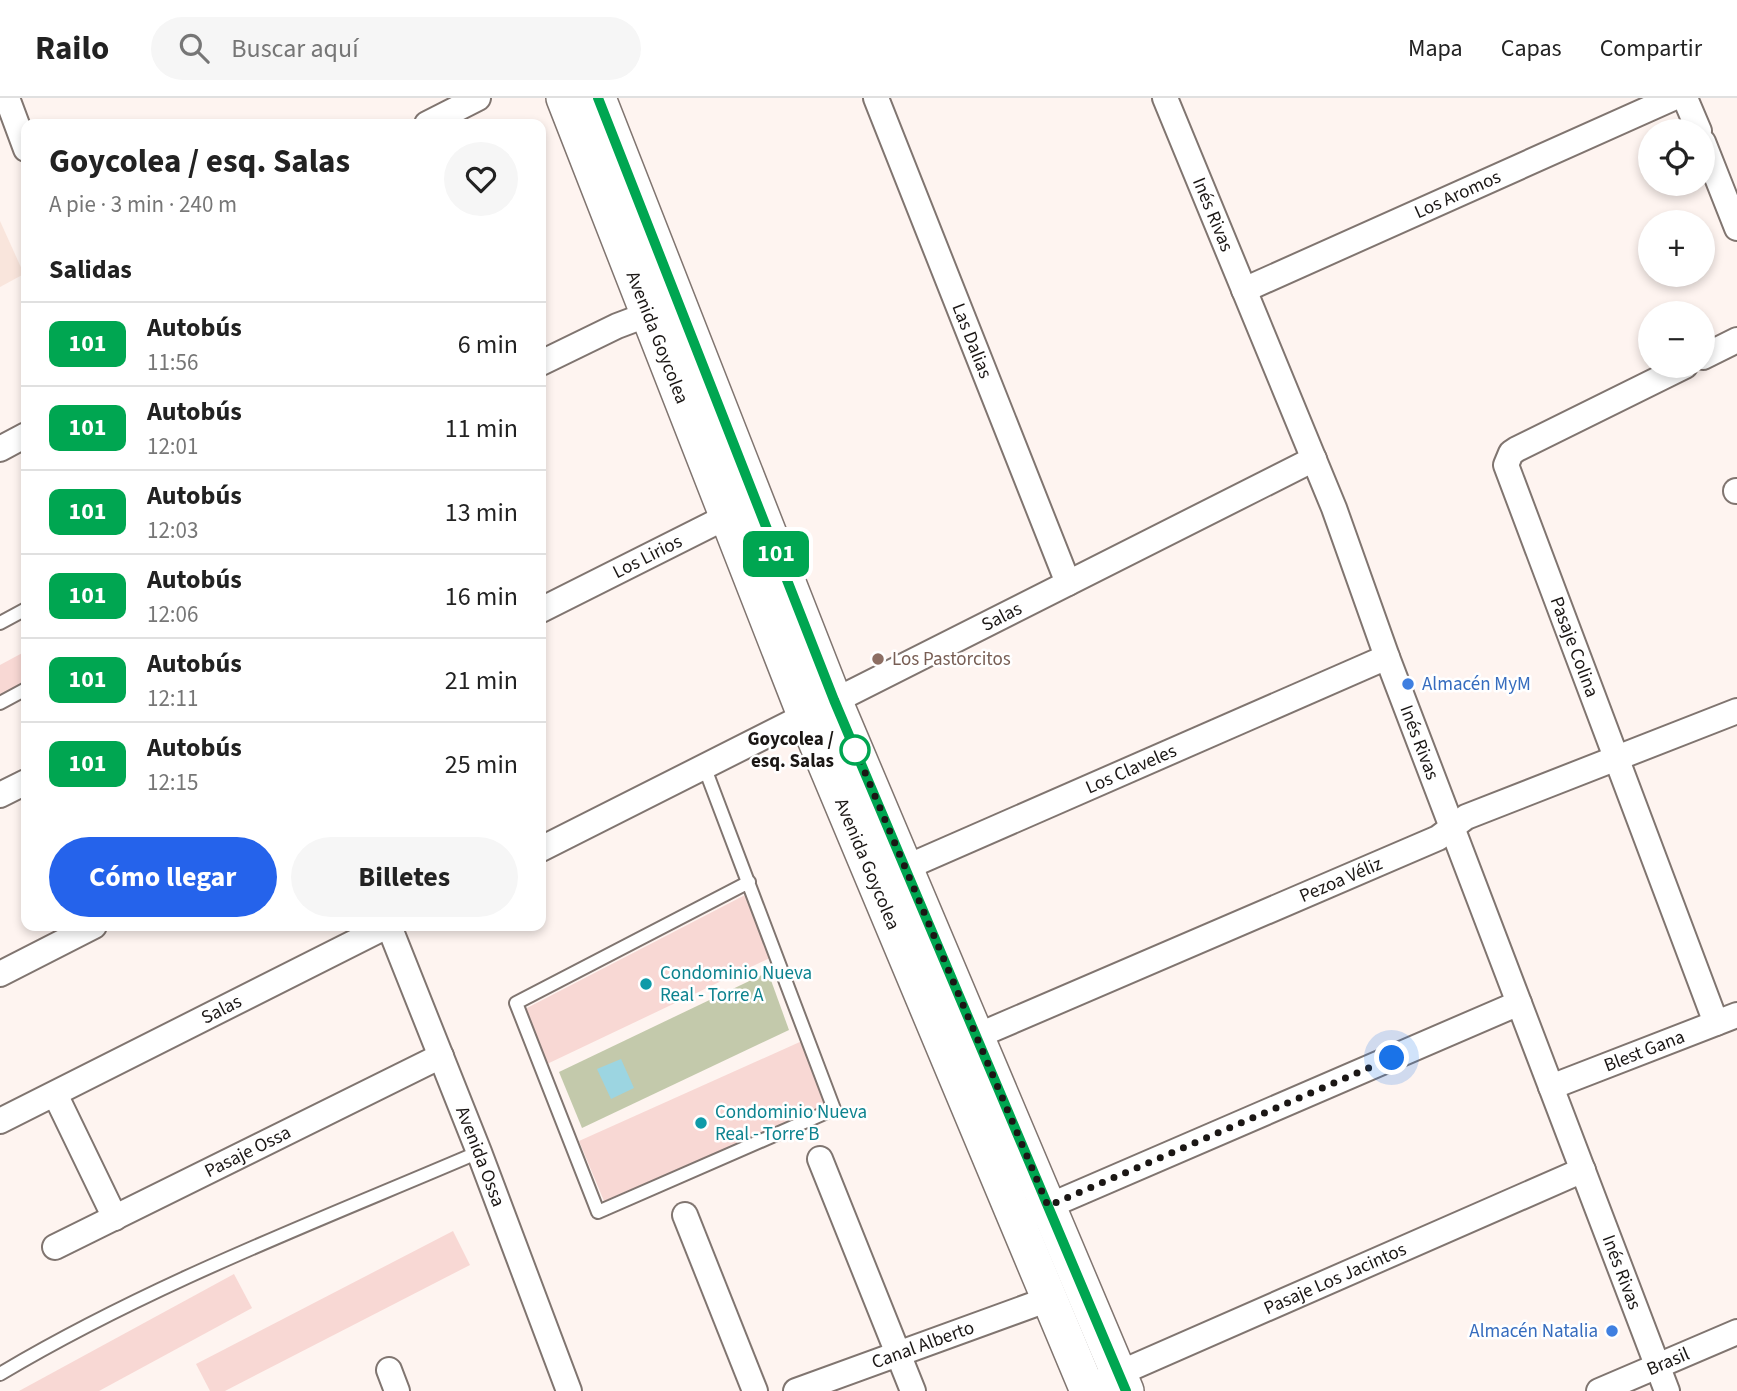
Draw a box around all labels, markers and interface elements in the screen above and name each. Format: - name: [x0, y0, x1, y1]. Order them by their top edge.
- search box: [151, 17, 641, 80]
- text: Railo: [35, 25, 109, 72]
- icon: search: [175, 29, 213, 67]
- text: Buscar aquí: [231, 30, 359, 67]
- text: Mapa: [1408, 31, 1463, 66]
- text: Capas: [1501, 31, 1562, 66]
- text: Compartir: [1600, 31, 1702, 66]
- map controls: [1638, 119, 1715, 378]
- button: locate: [1638, 119, 1715, 196]
- text: Goycolea / esq. Salas: [49, 138, 350, 185]
- button: heart: [444, 142, 518, 216]
- street label: Los Aromos: [1410, 163, 1505, 226]
- street label: Inés Rivas: [1186, 173, 1240, 256]
- text: A pie · 3 min · 240 m: [49, 188, 237, 221]
- button: +: [1638, 210, 1715, 287]
- text: Salidas: [49, 251, 132, 288]
- street label: Avenida Goycolea: [619, 267, 696, 408]
- street label: Las Dalias: [945, 299, 999, 382]
- button: −: [1638, 301, 1715, 378]
- text: Autobús: [147, 309, 242, 346]
- text: 101: [68, 326, 107, 361]
- text: 6 min: [458, 326, 518, 363]
- text: 11:56: [147, 346, 198, 379]
- text: Autobús: [147, 393, 242, 430]
- text: 101: [68, 410, 107, 445]
- text: 11 min: [445, 410, 518, 447]
- text: 12:01: [147, 430, 198, 463]
- text: Autobús: [147, 477, 242, 514]
- text: 101: [68, 494, 107, 529]
- text: 13 min: [445, 494, 518, 531]
- text: 12:03: [147, 514, 198, 547]
- street label: Los Lirios: [608, 528, 687, 585]
- line badge: 101: [736, 531, 816, 577]
- text: 101: [757, 536, 795, 571]
- text: Autobús: [147, 561, 242, 598]
- text: 101: [68, 578, 107, 613]
- text: 16 min: [445, 578, 518, 615]
- street label: Pasaje Colina: [1543, 593, 1606, 701]
- street label: Salas: [977, 595, 1027, 638]
- text: 12:06: [147, 598, 198, 631]
- text: Autobús: [147, 645, 242, 682]
- place label: Los Pastorcitos: [892, 646, 1011, 673]
- marker: Los Pastorcitos: [870, 651, 886, 667]
- text: 101: [68, 662, 107, 697]
- text: 21 min: [445, 662, 518, 699]
- place label: Almacén MyM: [1422, 671, 1531, 698]
- marker: Almacén MyM: [1400, 676, 1416, 692]
- text: 12:11: [147, 682, 198, 715]
- street label: Inés Rivas: [1393, 701, 1446, 784]
- place label: Goycolea / esq. Salas: [748, 726, 834, 775]
- text: Autobús: [147, 729, 242, 766]
- marker: Goycolea / esq. Salas: [840, 735, 870, 765]
- street label: Los Claveles: [1081, 737, 1181, 801]
- text: 101: [68, 746, 107, 781]
- text: 25 min: [445, 746, 518, 783]
- text: 12:15: [147, 766, 198, 799]
- street label: Avenida Goycolea: [828, 794, 907, 934]
- button: Cómo llegar: [49, 837, 277, 917]
- button: Billetes: [291, 837, 518, 917]
- street label: Pezoa Véliz: [1295, 850, 1386, 909]
- place label: Condominio Nueva Real - Torre A: [660, 960, 812, 1009]
- marker: Condominio Nueva Real - Torre A: [638, 976, 654, 992]
- street label: Salas: [197, 988, 246, 1031]
- street label: Blest Gana: [1600, 1023, 1689, 1079]
- your location: [1374, 1040, 1409, 1075]
- place label: Condominio Nueva Real - Torre B: [715, 1099, 867, 1148]
- street label: Avenida Ossa: [449, 1102, 512, 1211]
- marker: Condominio Nueva Real - Torre B: [693, 1115, 709, 1131]
- street label: Pasaje Ossa: [200, 1119, 295, 1184]
- street label: Inés Rivas: [1595, 1231, 1648, 1314]
- street label: Pasaje Los Jacintos: [1260, 1236, 1410, 1322]
- street label: Canal Alberto: [868, 1314, 978, 1376]
- place label: Almacén Natalia: [1469, 1318, 1598, 1345]
- marker: Almacén Natalia: [1604, 1323, 1620, 1339]
- street label: Brasil: [1642, 1340, 1694, 1383]

